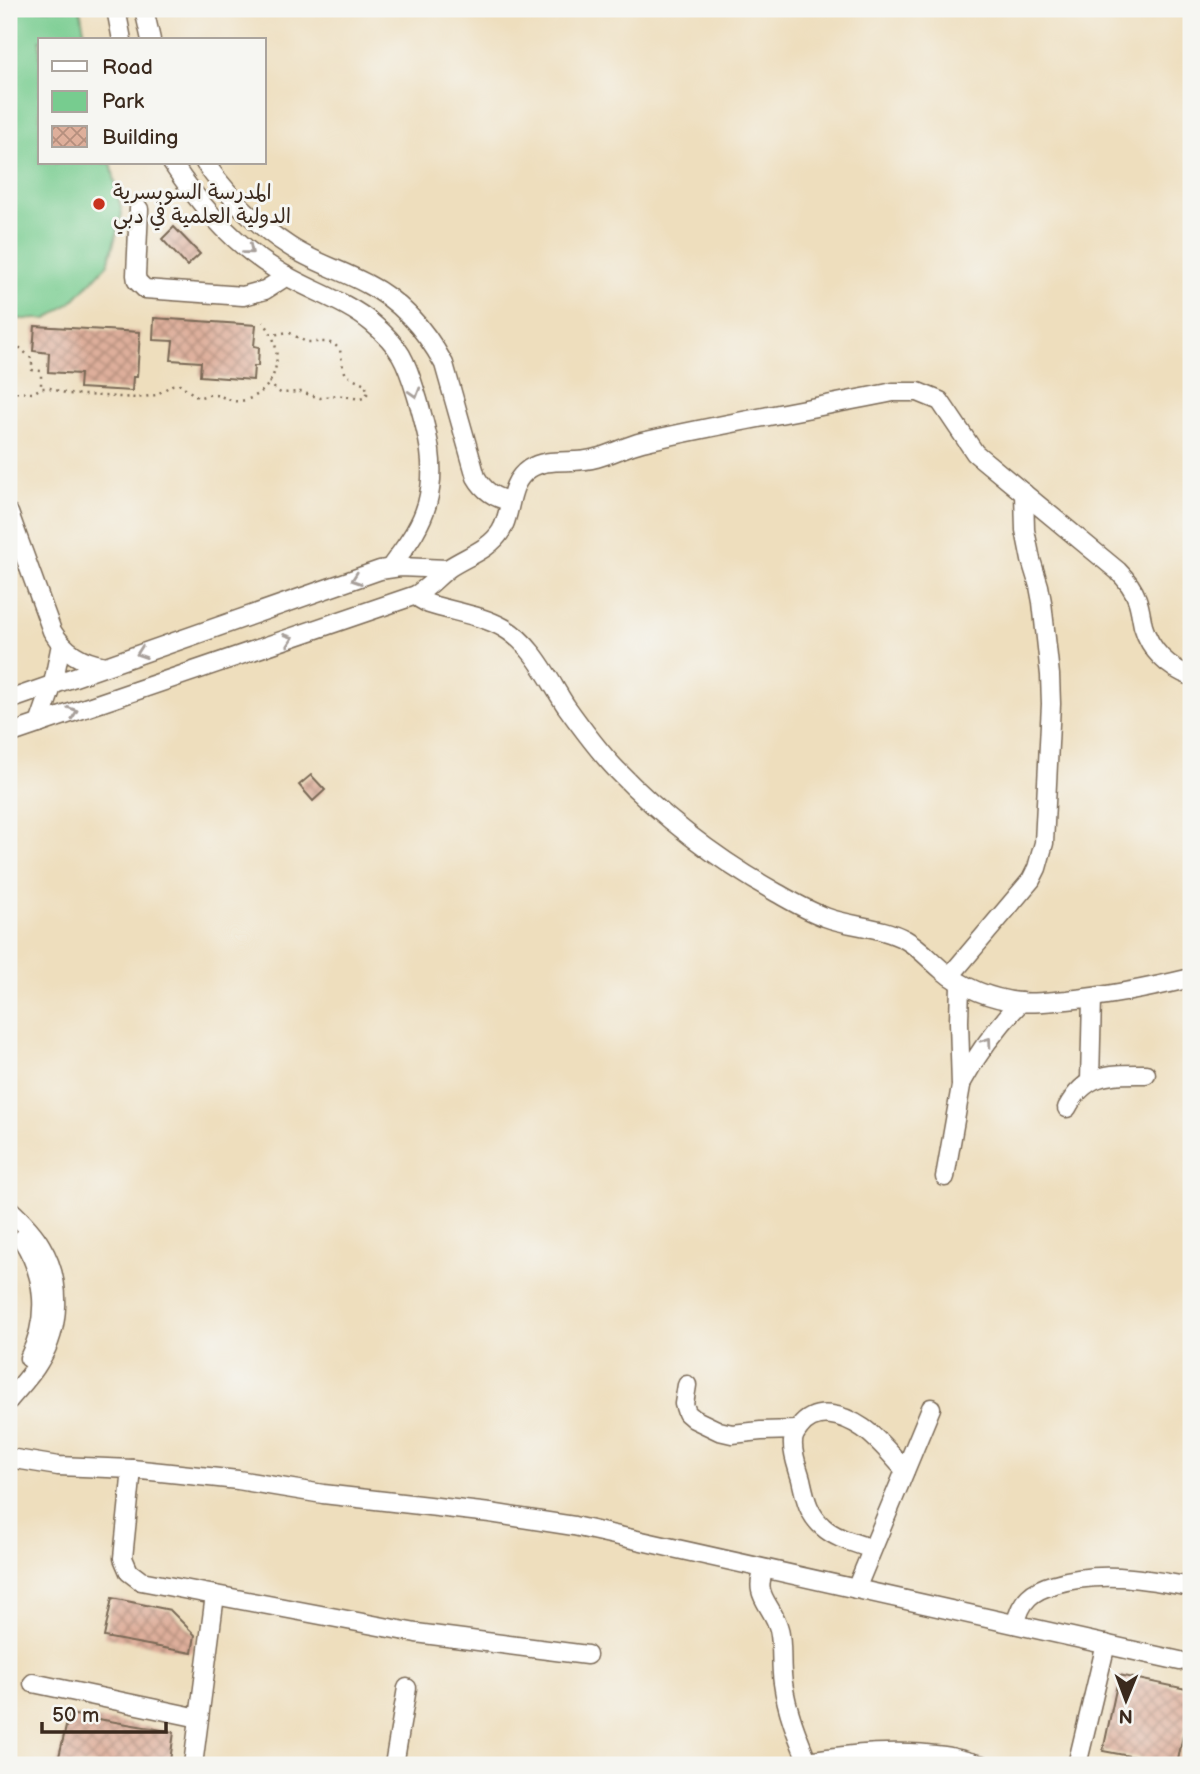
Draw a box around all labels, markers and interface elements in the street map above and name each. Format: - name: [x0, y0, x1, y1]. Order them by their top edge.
- legend: [38, 38, 266, 164]
- text: Road: [102, 55, 153, 80]
- text: Park: [102, 89, 145, 114]
- text: Building: [102, 125, 178, 150]
- place label: المدرسة السويسرية الدولية العلمية في دبي: [113, 180, 291, 235]
- marker: المدرسة السويسرية الدولية العلمية في دبي: [91, 196, 107, 212]
- one-way arrow: [240, 242, 253, 254]
- one-way arrow: [407, 387, 422, 399]
- one-way arrow: [351, 570, 363, 584]
- one-way arrow: [282, 633, 294, 647]
- one-way arrow: [136, 645, 148, 659]
- one-way arrow: [67, 706, 79, 721]
- one-way arrow: [979, 1037, 991, 1049]
- north arrow: [1092, 1666, 1162, 1736]
- scale bar: [42, 1690, 166, 1734]
- text: 50 m: [52, 1703, 99, 1728]
- text: N: [1118, 1704, 1133, 1727]

